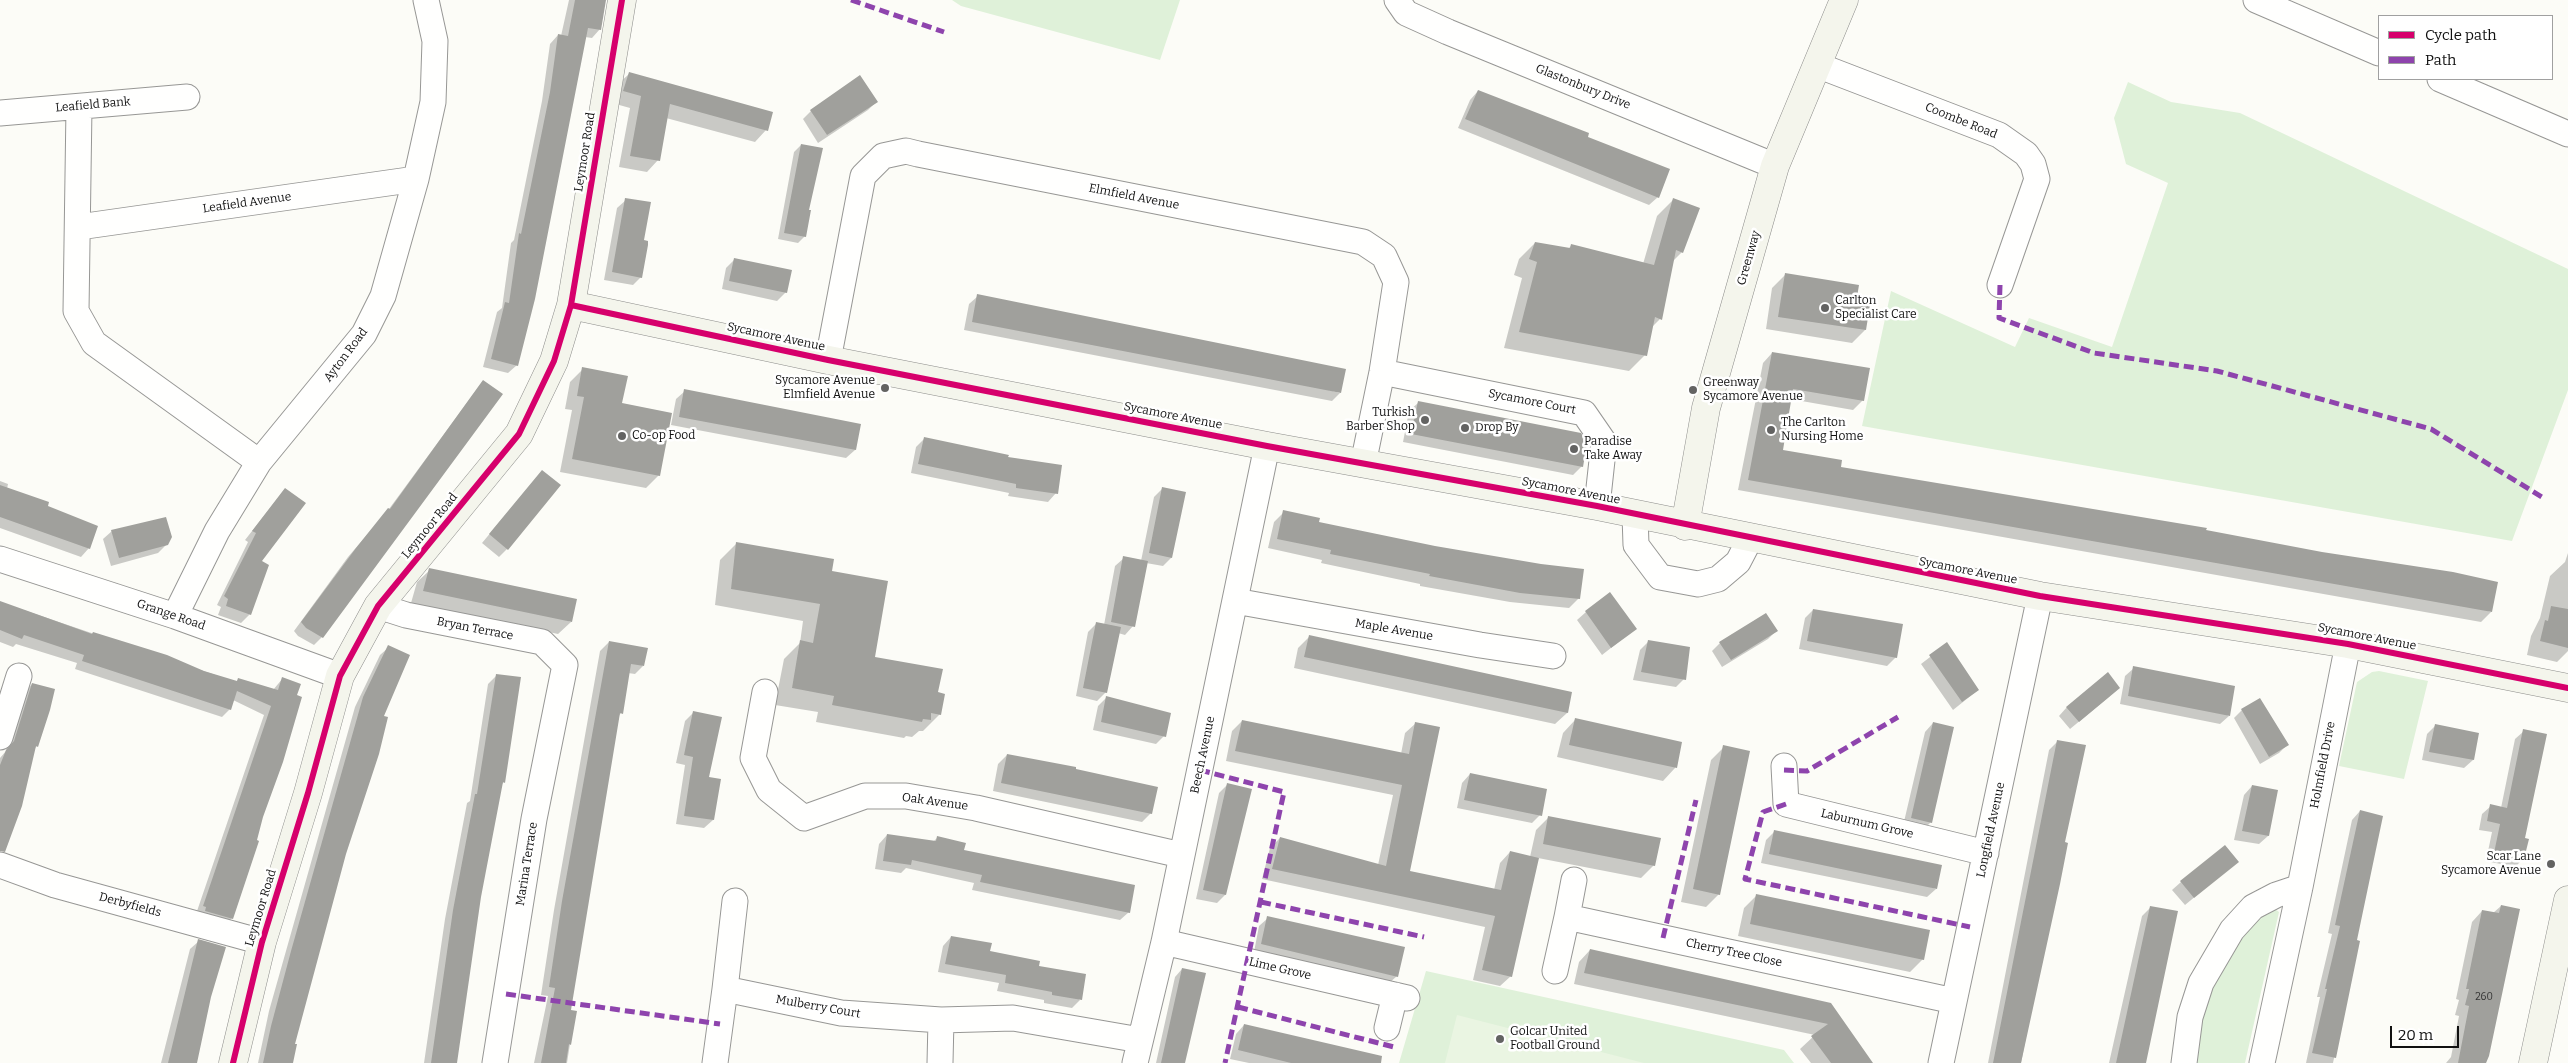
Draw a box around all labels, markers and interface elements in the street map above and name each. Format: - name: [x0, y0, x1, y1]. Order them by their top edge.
- legend: [2378, 15, 2553, 80]
- text: Cycle path: [2425, 26, 2497, 44]
- text: Path: [2425, 51, 2456, 69]
- street label: Glastonbury Drive: [1533, 61, 1633, 113]
- street label: Leafield Bank: [55, 95, 131, 115]
- street label: Coombe Road: [1923, 100, 1999, 142]
- street label: Leymoor Road: [572, 111, 598, 193]
- street label: Elmfield Avenue: [1087, 181, 1181, 213]
- street label: Leafield Avenue: [202, 190, 292, 216]
- street label: Greenway: [1734, 229, 1764, 287]
- place label: Carlton Specialist Care: [1835, 294, 1917, 322]
- marker: Carlton Specialist Care: [1819, 302, 1831, 314]
- street label: Sycamore Avenue: [726, 320, 826, 354]
- street label: Ayton Road: [321, 325, 371, 385]
- place label: Sycamore Avenue Elmfield Avenue: [775, 374, 875, 402]
- place label: Greenway Sycamore Avenue: [1703, 376, 1803, 404]
- marker: Sycamore Avenue Elmfield Avenue: [879, 382, 891, 394]
- marker: Greenway Sycamore Avenue: [1687, 384, 1699, 396]
- street label: Sycamore Court: [1487, 386, 1577, 418]
- street label: Sycamore Avenue: [1123, 399, 1223, 433]
- place label: Turkish Barber Shop: [1346, 406, 1415, 434]
- marker: Turkish Barber Shop: [1419, 414, 1431, 426]
- place label: The Carlton Nursing Home: [1781, 416, 1863, 444]
- place label: Drop By: [1475, 421, 1519, 435]
- marker: Drop By: [1459, 422, 1471, 434]
- marker: The Carlton Nursing Home: [1765, 424, 1777, 436]
- place label: Co-op Food: [632, 429, 695, 443]
- marker: Co-op Food: [616, 430, 628, 442]
- place label: Paradise Take Away: [1584, 435, 1642, 463]
- marker: Paradise Take Away: [1568, 443, 1580, 455]
- street label: Sycamore Avenue: [1521, 474, 1621, 508]
- street label: Leymoor Road: [399, 490, 461, 562]
- street label: Sycamore Avenue: [1918, 554, 2018, 588]
- street label: Grange Road: [135, 597, 207, 633]
- street label: Bryan Terrace: [435, 615, 515, 643]
- street label: Maple Avenue: [1354, 616, 1434, 644]
- street label: Sycamore Avenue: [2317, 620, 2417, 654]
- street label: Beech Avenue: [1188, 715, 1218, 795]
- street label: Holmfield Drive: [2308, 720, 2338, 810]
- street label: Longfield Avenue: [1974, 781, 2008, 879]
- street label: Oak Avenue: [901, 790, 969, 814]
- street label: Laburnum Grove: [1819, 806, 1915, 842]
- street label: Marina Terrace: [513, 821, 541, 907]
- place label: Scar Lane Sycamore Avenue: [2441, 850, 2541, 878]
- marker: Scar Lane Sycamore Avenue: [2545, 858, 2557, 870]
- street label: Leymoor Road: [242, 868, 280, 948]
- street label: Derbyfields: [97, 890, 163, 920]
- street label: Cherry Tree Close: [1685, 936, 1783, 970]
- street label: Lime Grove: [1247, 955, 1313, 983]
- house number: 260: [2475, 991, 2493, 1003]
- street label: Mulberry Court: [774, 992, 862, 1022]
- scale bar: [2393, 1016, 2462, 1048]
- place label: Golcar United Football Ground: [1510, 1025, 1600, 1053]
- text: 20 m: [2398, 1026, 2433, 1044]
- marker: Golcar United Football Ground: [1494, 1033, 1506, 1045]

